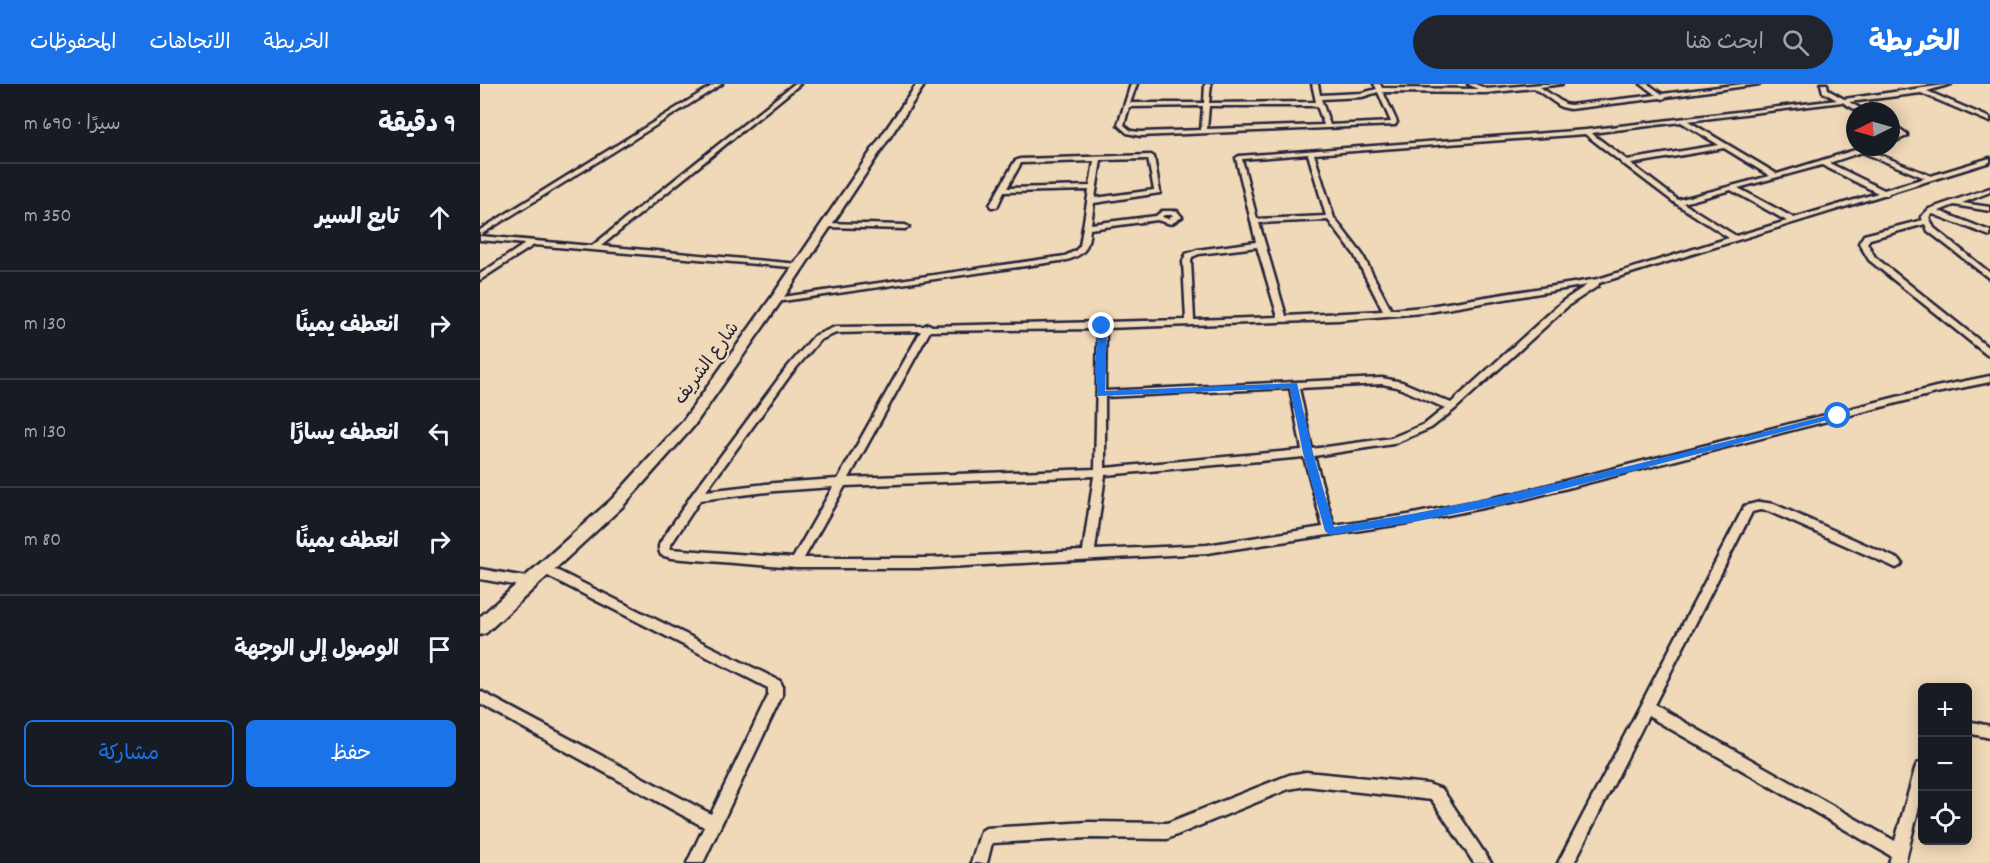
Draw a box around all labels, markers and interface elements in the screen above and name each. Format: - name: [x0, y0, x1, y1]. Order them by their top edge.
- search box: [1413, 15, 1833, 69]
- text: الخريطة: [1869, 25, 1960, 65]
- icon: search: [1779, 26, 1812, 59]
- text: ابحث هنا: [1685, 28, 1764, 59]
- text: المحفوظات: [30, 29, 116, 59]
- text: الاتجاهات: [149, 29, 231, 59]
- text: الخريطة: [264, 29, 329, 59]
- north arrow: [1846, 102, 1900, 156]
- text: 9 دقيقة: [378, 107, 456, 144]
- text: سيرًا · 690 m: [24, 111, 121, 139]
- icon: ahead: [423, 201, 456, 234]
- text: 350 m: [24, 203, 71, 231]
- text: تابع السير: [316, 203, 399, 234]
- icon: right: [423, 309, 456, 342]
- text: 130 m: [24, 311, 67, 339]
- text: انعطف يمينًا: [296, 311, 399, 342]
- route end: [1088, 312, 1114, 338]
- street label: شارع الشريف: [669, 317, 747, 411]
- route start: [1824, 402, 1850, 428]
- icon: left: [423, 417, 456, 450]
- text: 130 m: [24, 419, 67, 447]
- text: انعطف يسارًا: [290, 419, 399, 450]
- icon: right: [423, 525, 456, 558]
- text: 80 m: [24, 527, 61, 555]
- text: انعطف يمينًا: [296, 527, 399, 558]
- icon: arrive: [423, 633, 456, 666]
- text: الوصول إلى الوجهة: [234, 635, 399, 666]
- map controls: [1918, 683, 1972, 845]
- button: +: [1918, 683, 1972, 737]
- button: مشاركة: [24, 720, 234, 787]
- button: حفظ: [246, 720, 456, 787]
- button: −: [1918, 737, 1972, 791]
- button: locate: [1918, 791, 1972, 845]

